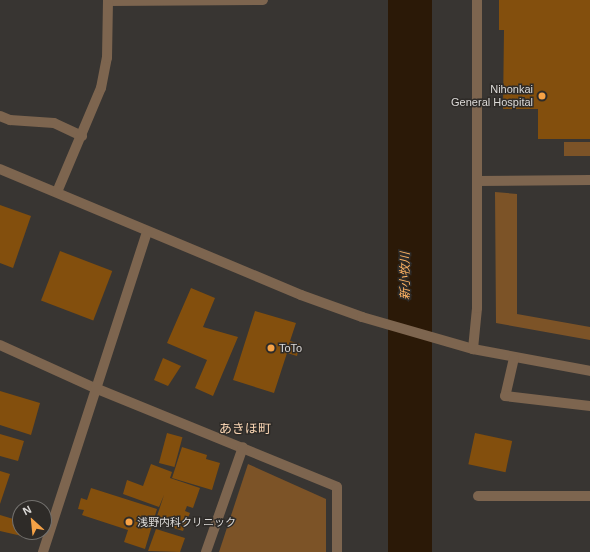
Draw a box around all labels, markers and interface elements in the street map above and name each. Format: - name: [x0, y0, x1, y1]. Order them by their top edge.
- place label: Nihonkai General Hospital: [451, 83, 533, 109]
- marker: Nihonkai General Hospital: [536, 90, 548, 102]
- water label: 新小牧川: [399, 252, 413, 300]
- place label: ToTo: [279, 341, 302, 355]
- marker: ToTo: [266, 343, 276, 353]
- district label: あきほ町: [219, 421, 271, 437]
- north arrow: [12, 500, 52, 540]
- text: N: [21, 503, 33, 517]
- place label: 浅野内科クリニック: [137, 515, 236, 529]
- marker: 浅野内科クリニック: [124, 517, 134, 527]

